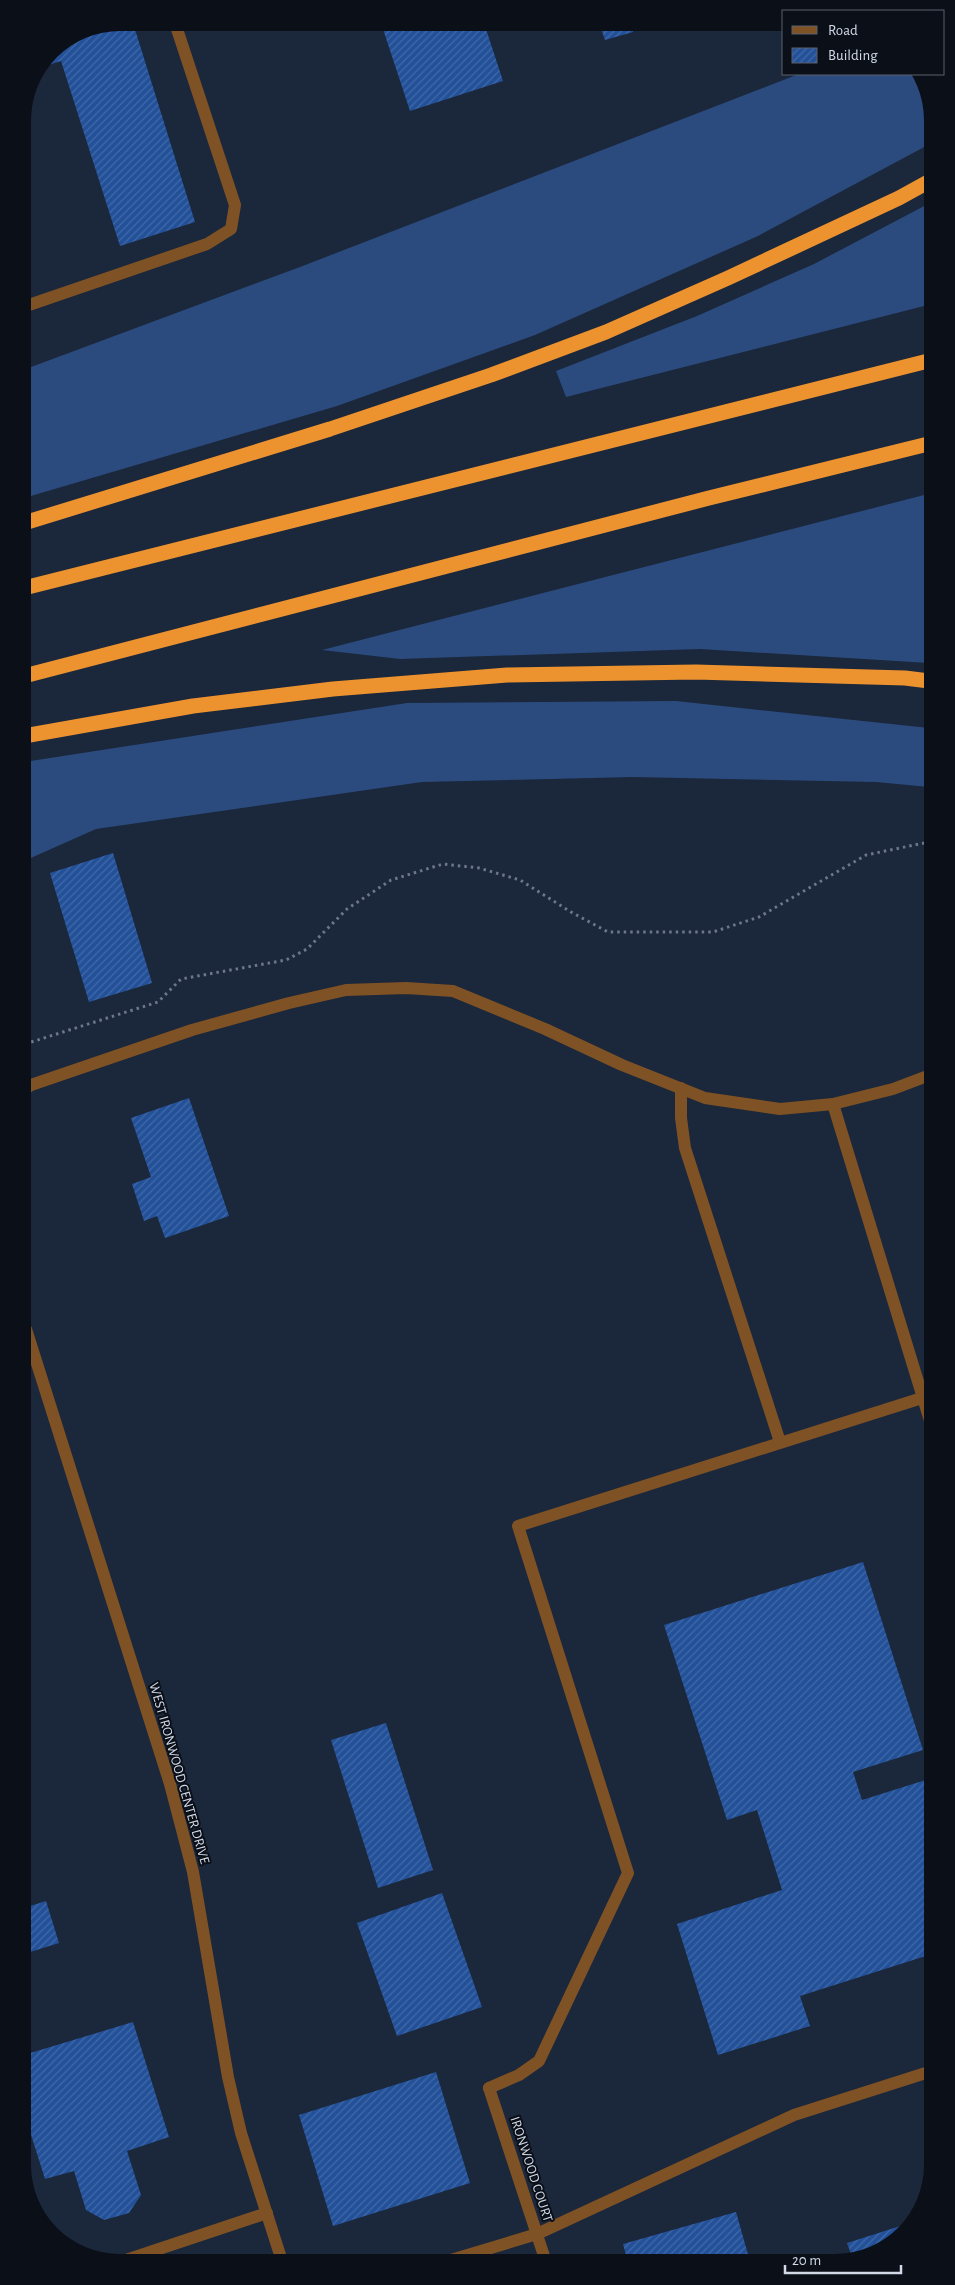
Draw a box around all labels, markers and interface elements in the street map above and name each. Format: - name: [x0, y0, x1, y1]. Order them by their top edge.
- legend: [782, 10, 945, 75]
- text: Road: [828, 23, 858, 38]
- text: Building: [828, 48, 878, 63]
- street label: WEST IRONWOOD CENTER DRIVE: [146, 1681, 212, 1866]
- street label: IRONWOOD COURT: [507, 2115, 555, 2224]
- scale bar: [785, 2242, 901, 2274]
- text: 20 m: [792, 2253, 821, 2268]

